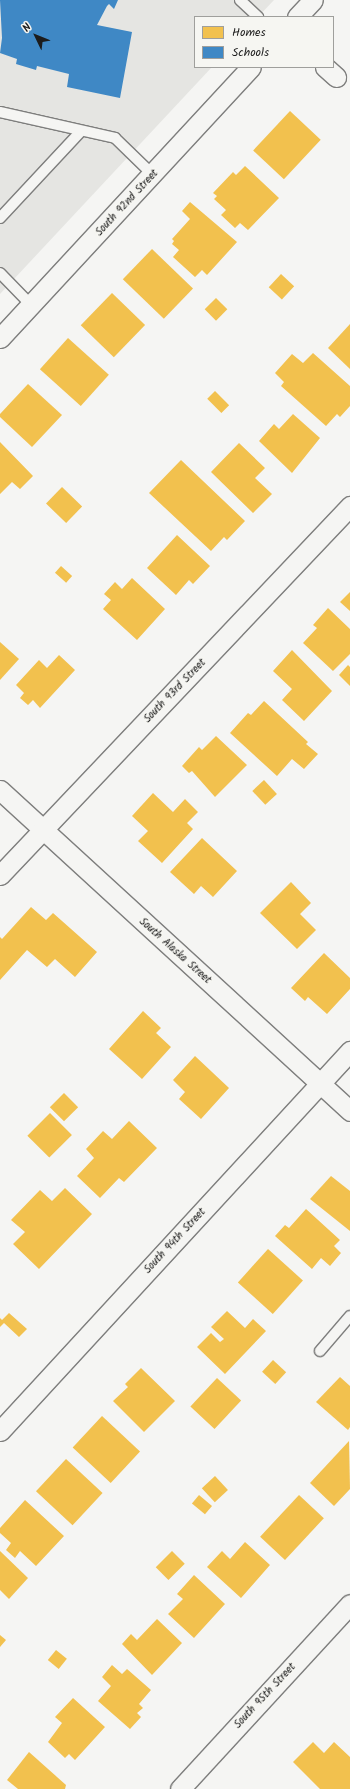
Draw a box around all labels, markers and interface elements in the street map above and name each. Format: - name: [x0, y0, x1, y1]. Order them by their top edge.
- north arrow: [16, 16, 56, 56]
- legend: [194, 16, 334, 68]
- text: N: [18, 19, 36, 37]
- text: Homes: [232, 23, 266, 42]
- text: Schools: [232, 43, 269, 62]
- street label: South 92nd Street: [93, 167, 161, 239]
- street label: South 93rd Street: [141, 656, 209, 726]
- street label: South Alaska Street: [136, 915, 214, 987]
- street label: South 94th Street: [141, 1206, 209, 1276]
- street label: South 95th Street: [231, 1661, 299, 1731]

